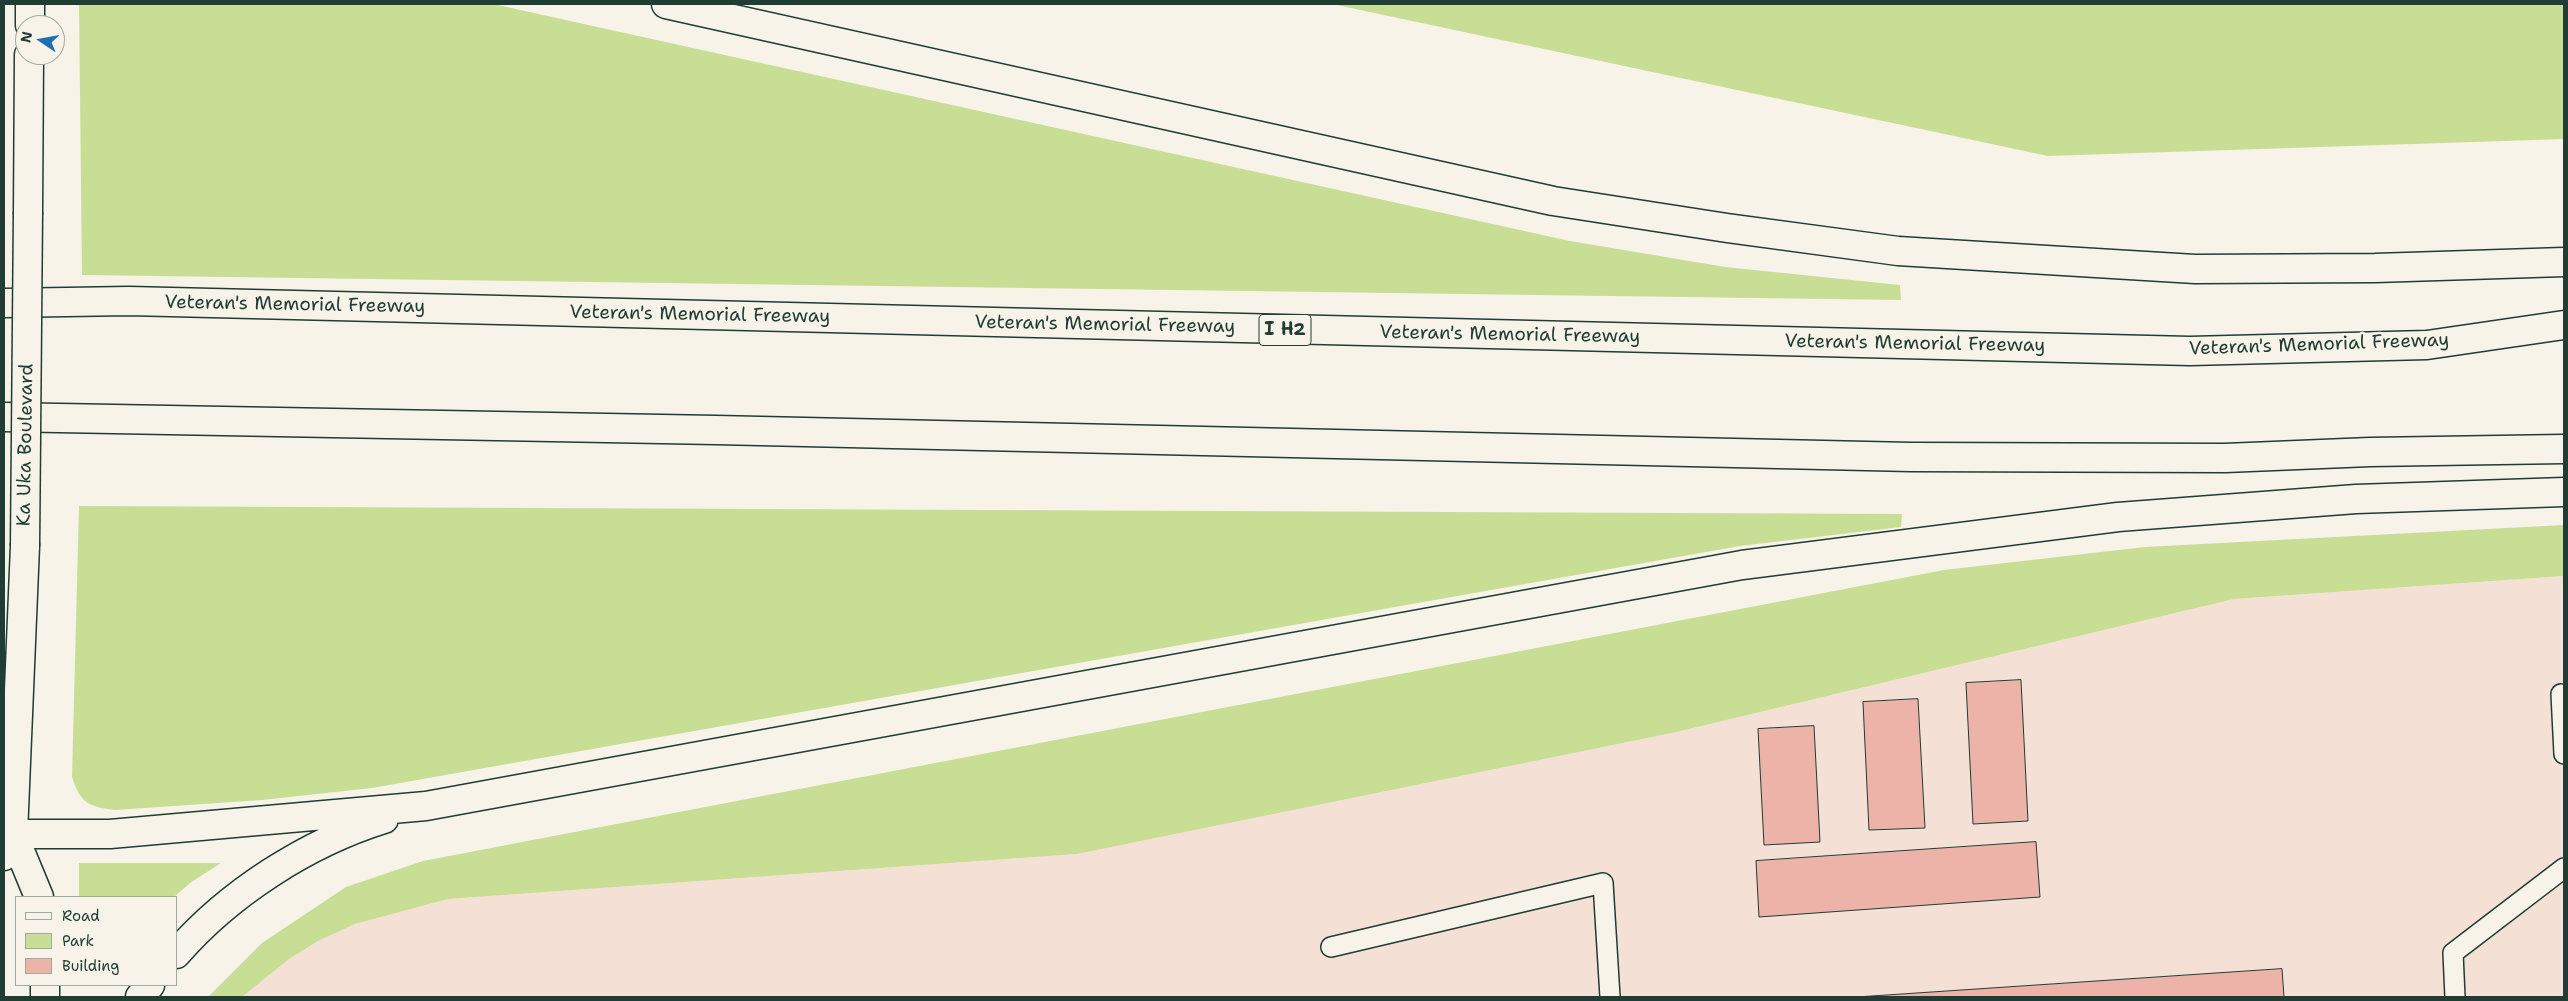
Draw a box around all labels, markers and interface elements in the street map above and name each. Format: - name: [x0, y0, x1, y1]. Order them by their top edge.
- north arrow: [15, 15, 65, 65]
- text: N: [16, 30, 36, 44]
- street label: Veteran's Memorial Freeway: [164, 291, 426, 319]
- street label: Veteran's Memorial Freeway: [569, 301, 831, 329]
- street label: Veteran's Memorial Freeway: [974, 311, 1236, 339]
- road number: I H2: [1259, 314, 1311, 346]
- street label: Veteran's Memorial Freeway: [1379, 321, 1641, 349]
- street label: Veteran's Memorial Freeway: [2188, 329, 2450, 361]
- street label: Veteran's Memorial Freeway: [1784, 330, 2046, 358]
- street label: Ka Uka Boulevard: [13, 363, 39, 527]
- legend: [15, 896, 178, 986]
- text: Road: [62, 906, 100, 926]
- text: Park: [62, 931, 94, 951]
- text: Building: [62, 956, 119, 976]

